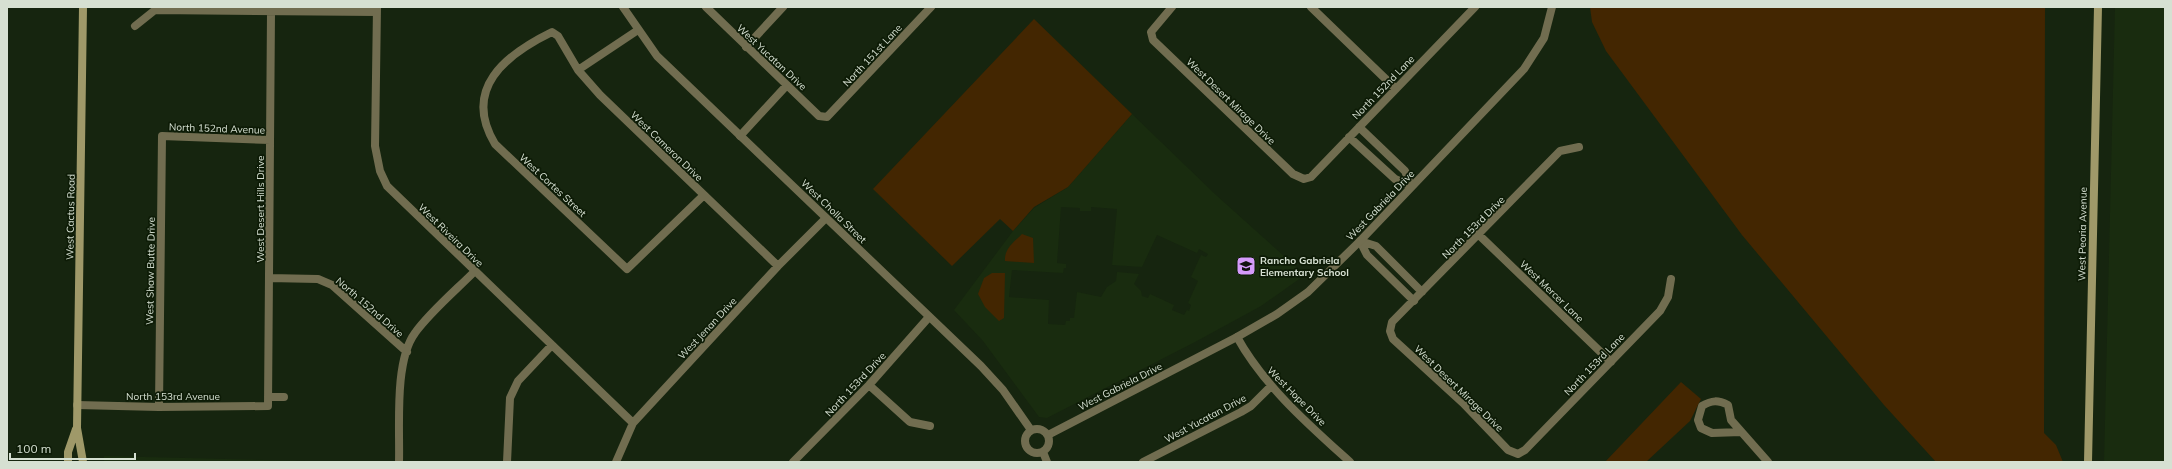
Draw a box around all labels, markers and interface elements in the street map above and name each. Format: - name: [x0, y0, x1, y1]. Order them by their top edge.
- street label: North 151st Lane: [840, 21, 905, 89]
- street label: West Yucatan Drive: [734, 22, 809, 93]
- street label: North 152nd Lane: [1349, 53, 1417, 122]
- street label: West Desert Mirage Drive: [1183, 55, 1278, 147]
- street label: West Cameron Drive: [628, 108, 706, 184]
- street label: North 152nd Avenue: [169, 120, 265, 137]
- street label: West Cortes Street: [516, 151, 589, 220]
- street label: West Desert Hills Drive: [254, 156, 267, 262]
- street label: West Gabriela Drive: [1343, 167, 1417, 243]
- street label: West Cactus Road: [63, 174, 78, 260]
- street label: West Cholla Street: [798, 177, 870, 246]
- street label: West Peoria Avenue: [2075, 187, 2090, 281]
- street label: North 153rd Drive: [1439, 193, 1507, 261]
- street label: West Riveira Drive: [415, 201, 486, 270]
- street label: West Shaw Butte Drive: [143, 217, 158, 325]
- place label: Rancho Gabriela Elementary School: [1260, 254, 1349, 279]
- school or university icon: Rancho Gabriela Elementary School: [1235, 255, 1257, 277]
- street label: West Mercer Lane: [1517, 258, 1586, 325]
- street label: North 152nd Drive: [333, 274, 406, 340]
- street label: West Jenan Drive: [675, 295, 739, 362]
- street label: North 153rd Lane: [1561, 330, 1628, 398]
- street label: West Desert Mirage Drive: [1411, 342, 1506, 434]
- street label: North 153rd Drive: [822, 349, 889, 419]
- street label: West Gabriela Drive: [1076, 360, 1165, 413]
- street label: West Hope Drive: [1264, 364, 1329, 429]
- street label: North 153rd Avenue: [126, 390, 220, 403]
- street label: West Yucatan Drive: [1162, 391, 1249, 446]
- scale bar: [10, 435, 135, 461]
- text: 100 m: [16, 441, 51, 456]

